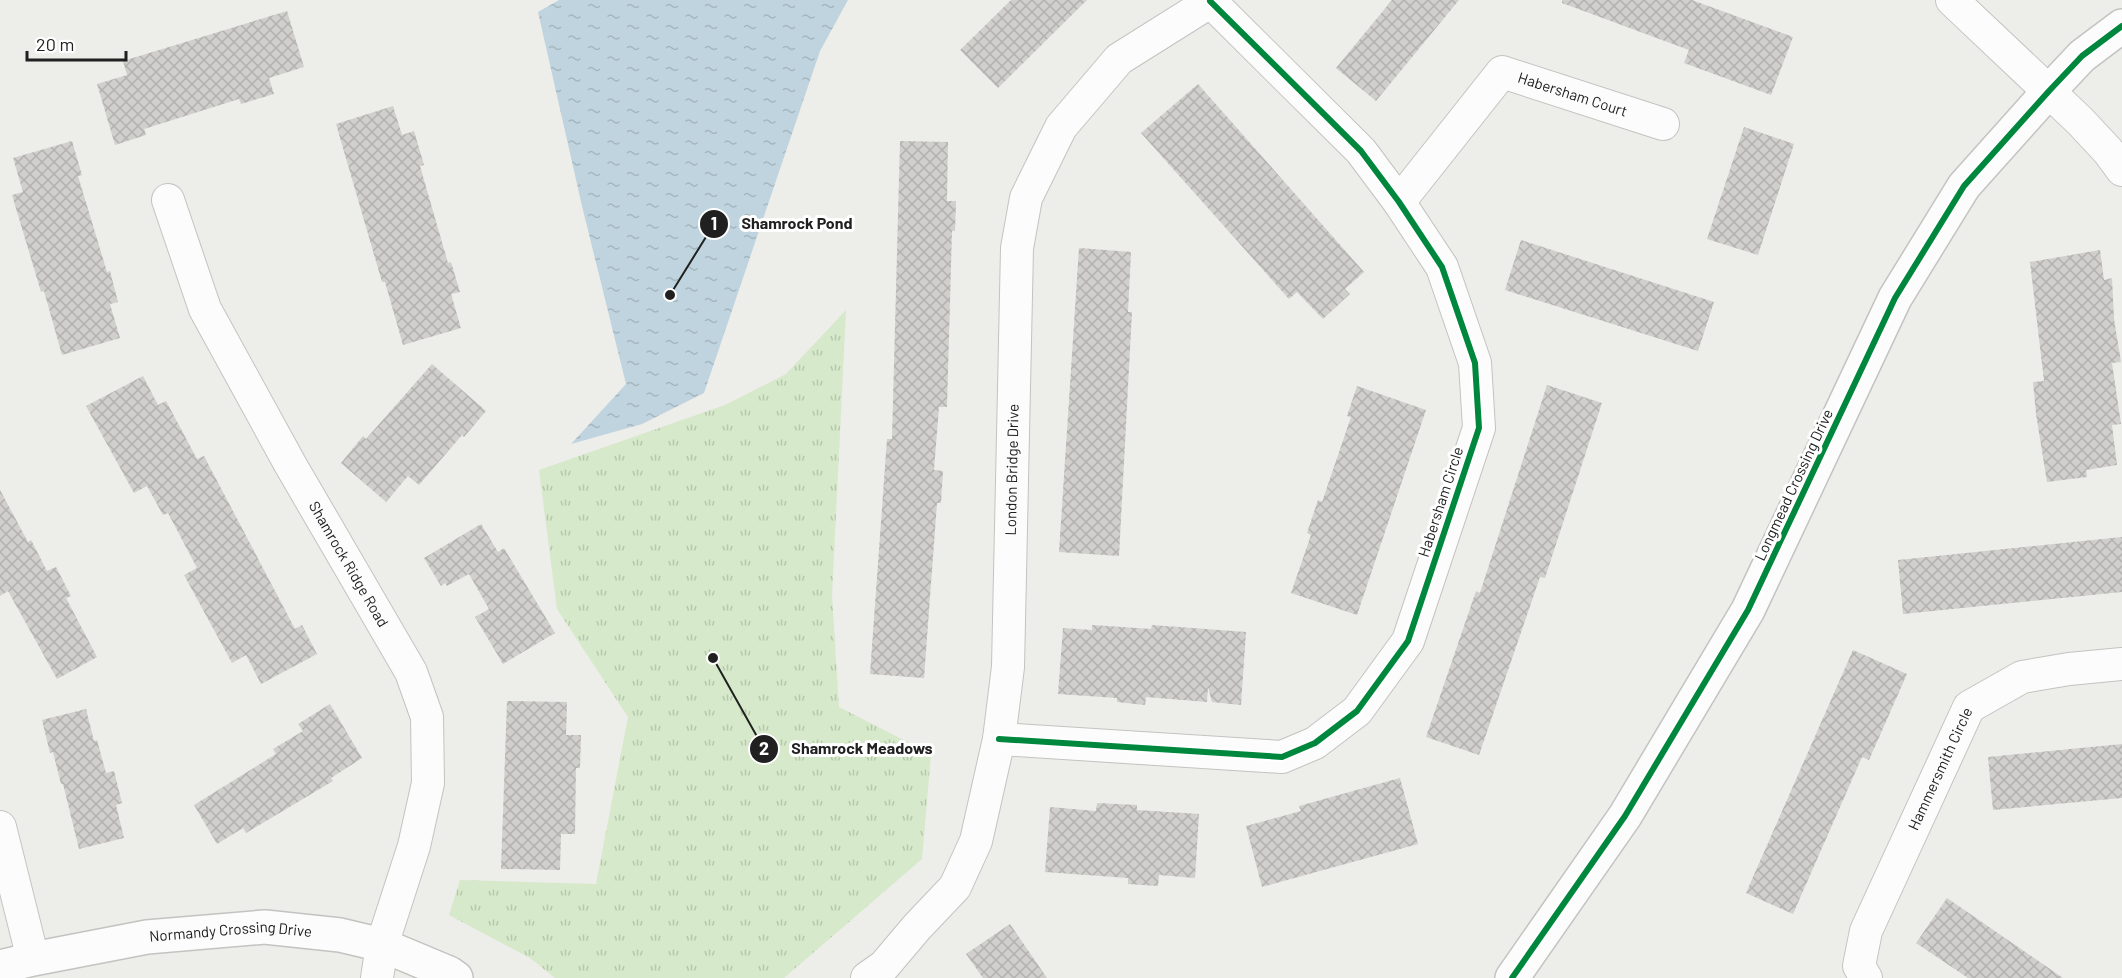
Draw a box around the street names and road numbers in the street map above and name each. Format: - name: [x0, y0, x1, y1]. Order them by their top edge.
- street label: Habersham Court: [1516, 68, 1630, 120]
- street label: London Bridge Drive: [1001, 404, 1022, 536]
- street label: Longmead Crossing Drive: [1750, 406, 1836, 563]
- street label: Habersham Circle: [1414, 444, 1466, 559]
- street label: Shamrock Ridge Road: [306, 498, 393, 630]
- street label: Hammersmith Circle: [1904, 704, 1976, 833]
- street label: Normandy Crossing Drive: [148, 917, 313, 945]

